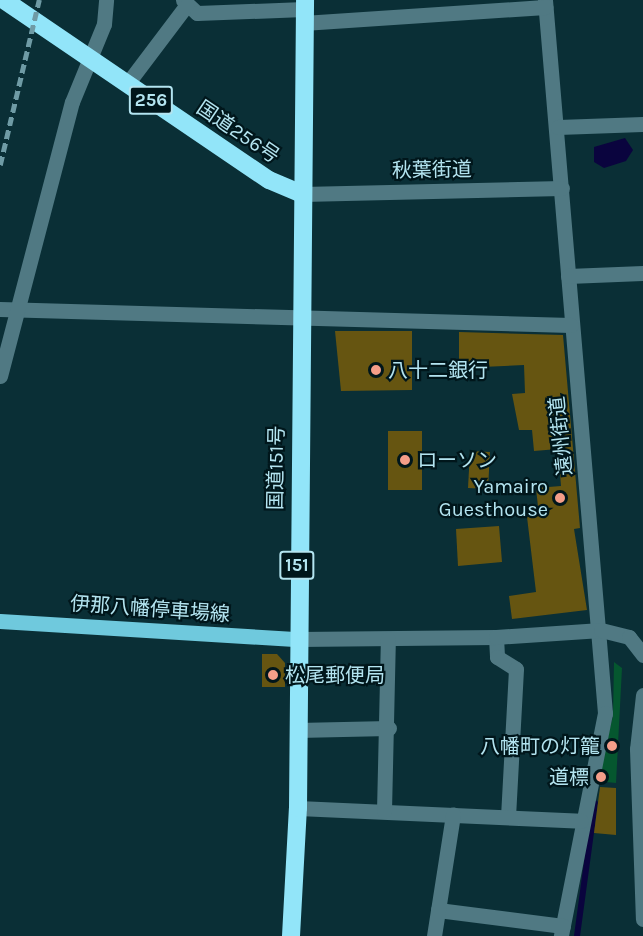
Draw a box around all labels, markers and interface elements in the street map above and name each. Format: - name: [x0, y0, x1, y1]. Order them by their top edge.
- road number: 256: [128, 85, 174, 115]
- street label: 国道256号: [192, 96, 284, 168]
- street label: 秋葉街道: [392, 157, 472, 183]
- place label: 八十二銀行: [388, 358, 488, 382]
- marker: 八十二銀行: [369, 363, 383, 377]
- street label: 遠州街道: [545, 395, 577, 477]
- street label: 国道151号: [263, 426, 289, 510]
- place label: ローソン: [417, 448, 497, 472]
- marker: ローソン: [398, 453, 412, 467]
- place label: Yamairo Guesthouse: [439, 474, 548, 521]
- marker: Yamairo Guesthouse: [553, 491, 567, 505]
- road number: 151: [279, 550, 315, 580]
- street label: 伊那八幡停車場線: [69, 591, 231, 627]
- place label: 松尾郵便局: [285, 663, 385, 687]
- marker: 松尾郵便局: [266, 668, 280, 682]
- place label: 八幡町の灯籠: [480, 734, 600, 758]
- marker: 八幡町の灯籠: [605, 739, 619, 753]
- place label: 道標: [549, 765, 589, 789]
- marker: 道標: [594, 770, 608, 784]

